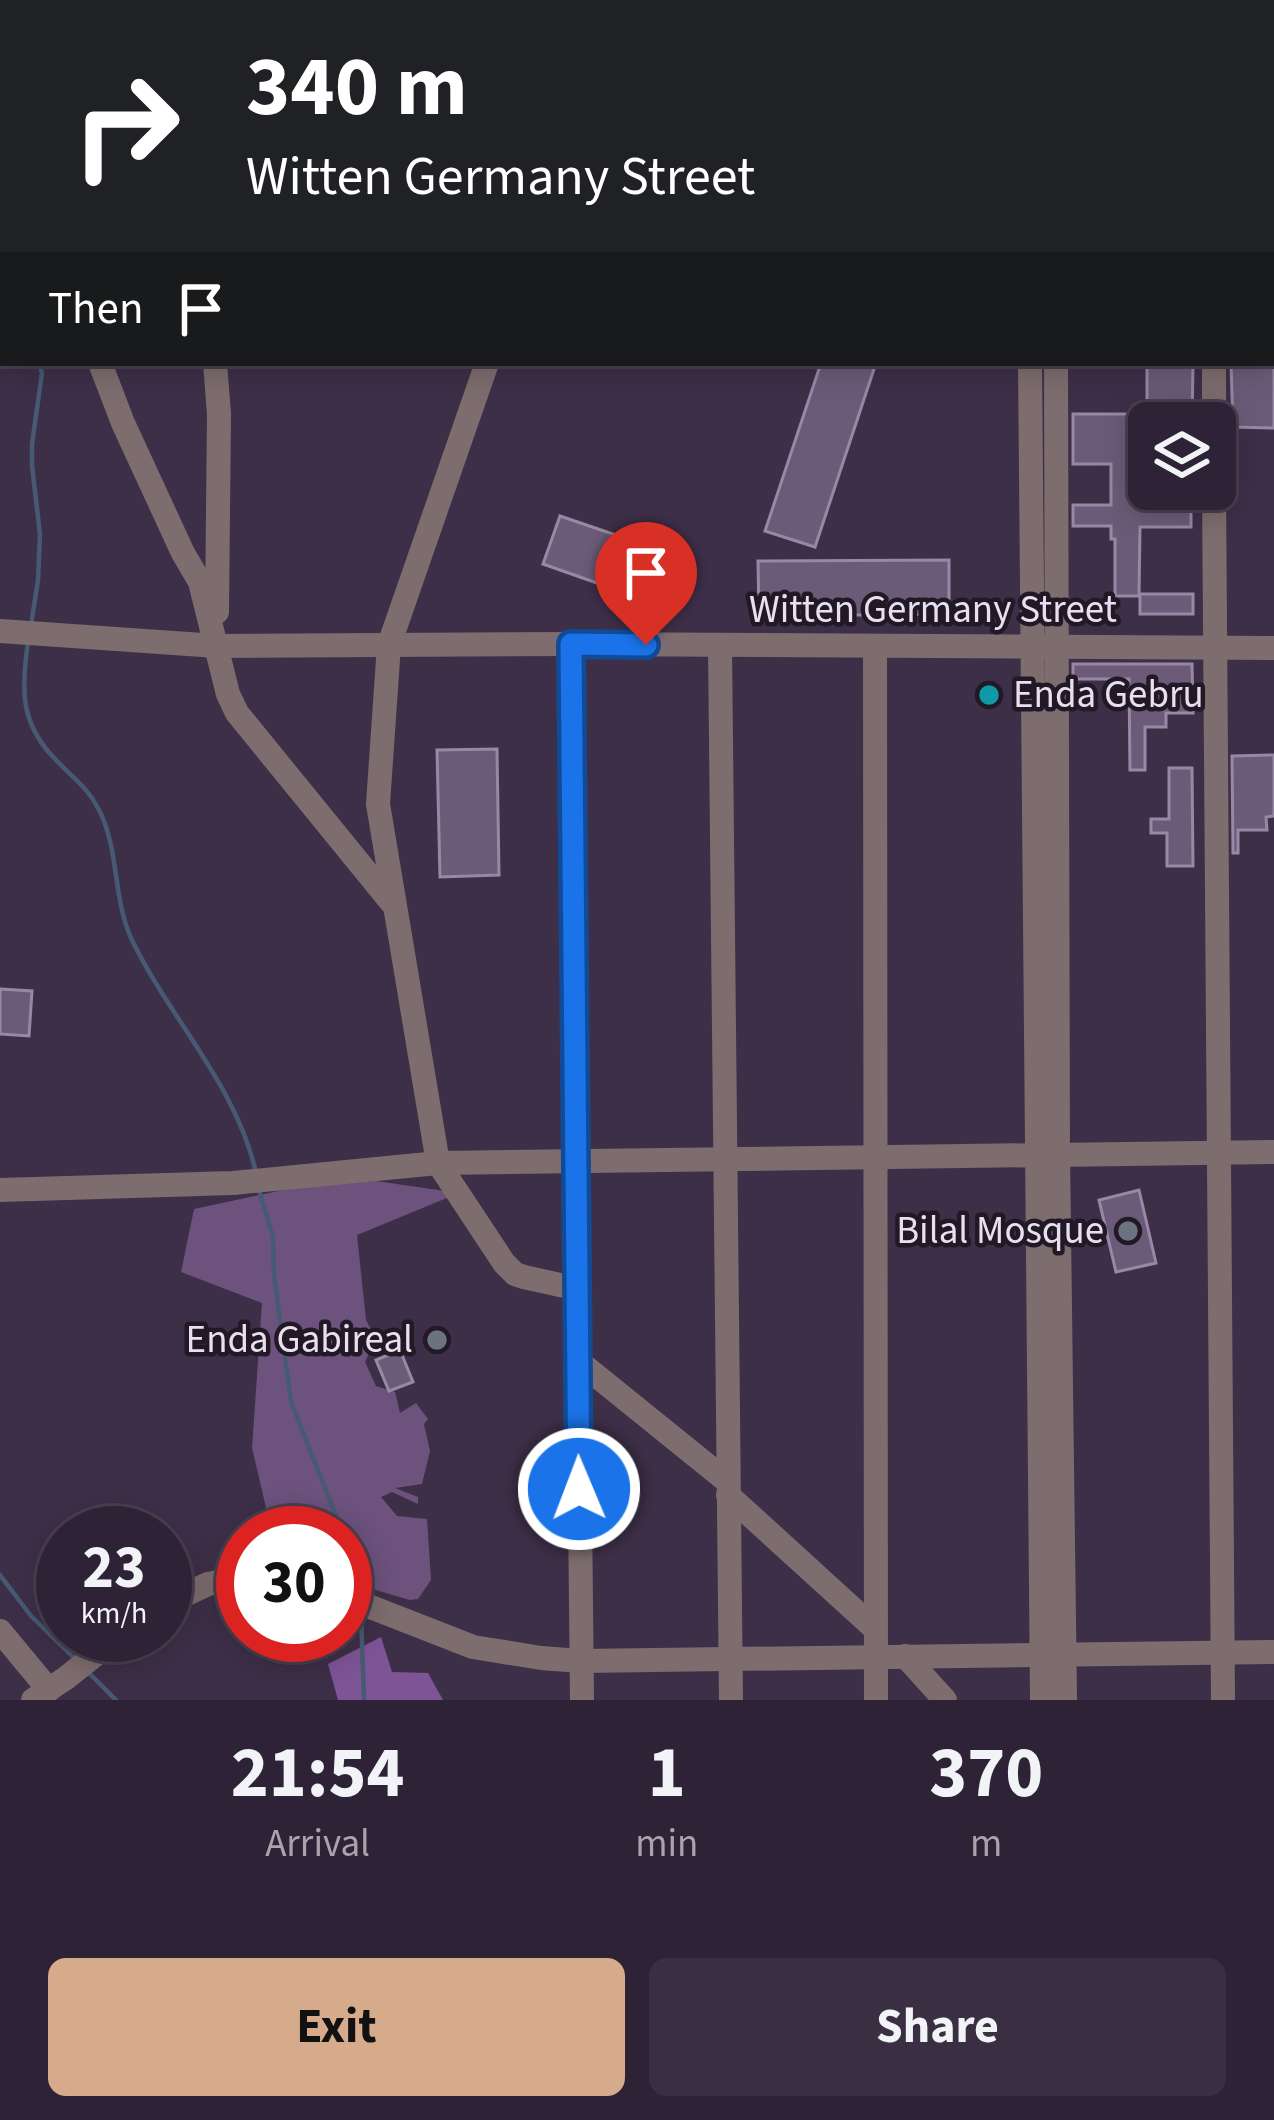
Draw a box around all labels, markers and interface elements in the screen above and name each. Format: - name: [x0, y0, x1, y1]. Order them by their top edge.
- text: 340 m: [246, 28, 468, 148]
- icon: right: [48, 48, 204, 204]
- text: Witten Germany Street: [246, 139, 755, 216]
- icon: arrive: [168, 276, 234, 342]
- text: Then: [48, 277, 144, 341]
- map controls: [1128, 402, 1236, 510]
- button: layers: [1128, 402, 1236, 510]
- pin: [595, 522, 697, 645]
- icon: arrive: [613, 540, 679, 606]
- street label: Witten Germany Street: [749, 582, 1117, 638]
- place label: Enda Gebru: [1013, 667, 1204, 723]
- marker: Enda Gebru: [976, 682, 1002, 708]
- place label: Bilal Mosque: [896, 1203, 1104, 1259]
- marker: Bilal Mosque: [1115, 1218, 1141, 1244]
- place label: Enda Gabireal: [186, 1312, 413, 1368]
- marker: Enda Gabireal: [424, 1327, 450, 1353]
- position arrow: [516, 1426, 642, 1552]
- speed limit sign: 30: [216, 1506, 372, 1662]
- text: 23: [82, 1526, 146, 1611]
- text: km/h: [81, 1592, 147, 1635]
- text: 21:54: [231, 1722, 404, 1825]
- text: 1: [648, 1722, 686, 1825]
- text: 370: [929, 1722, 1043, 1825]
- text: Arrival: [265, 1816, 370, 1872]
- text: min: [635, 1816, 698, 1872]
- text: m: [970, 1816, 1002, 1872]
- button: Exit: [48, 1958, 625, 2096]
- button: Share: [649, 1958, 1226, 2096]

